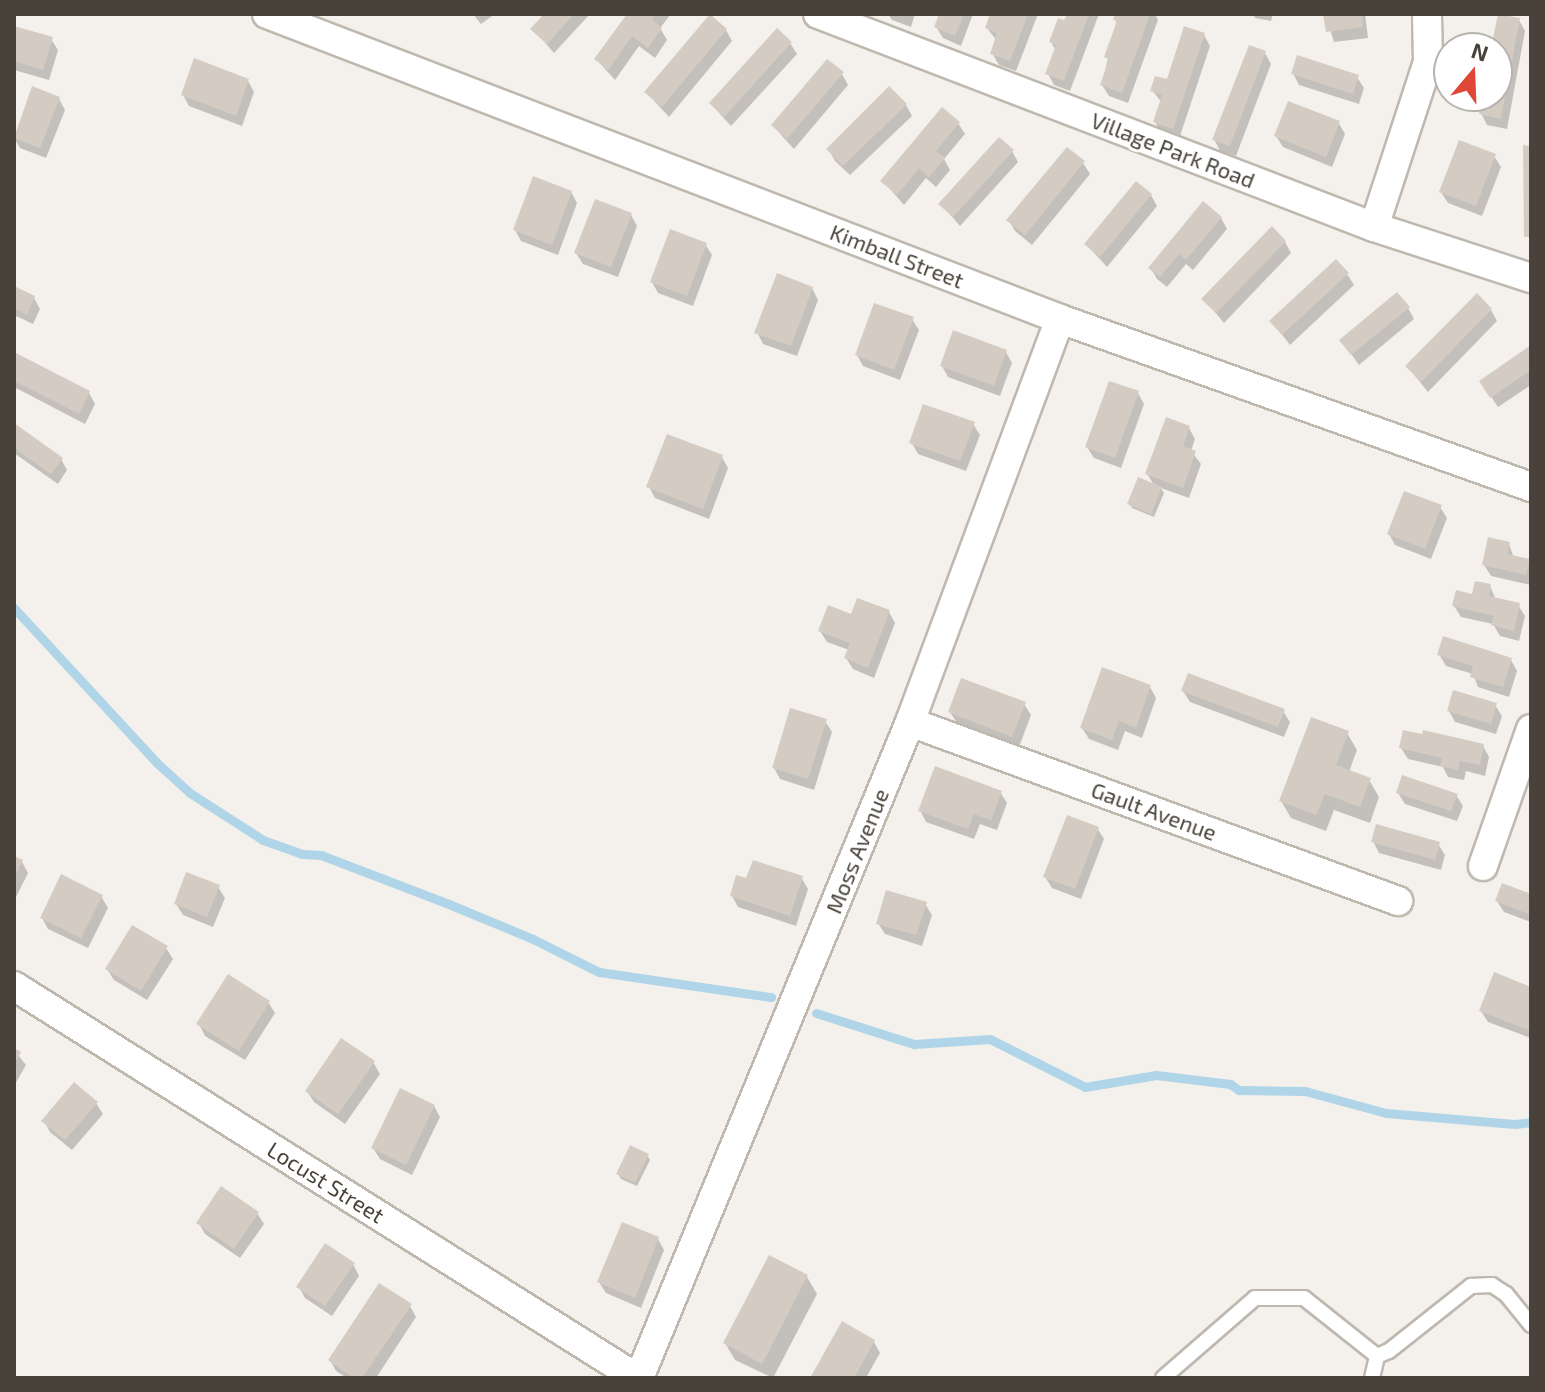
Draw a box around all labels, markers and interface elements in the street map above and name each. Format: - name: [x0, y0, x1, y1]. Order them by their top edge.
- north arrow: [1433, 32, 1513, 112]
- text: N: [1468, 36, 1492, 66]
- street label: Village Park Road: [1087, 107, 1259, 193]
- street label: Kimball Street: [826, 218, 968, 294]
- street label: Gault Avenue: [1088, 776, 1220, 846]
- street label: Moss Avenue: [820, 785, 894, 917]
- street label: Locust Street: [263, 1136, 389, 1228]

